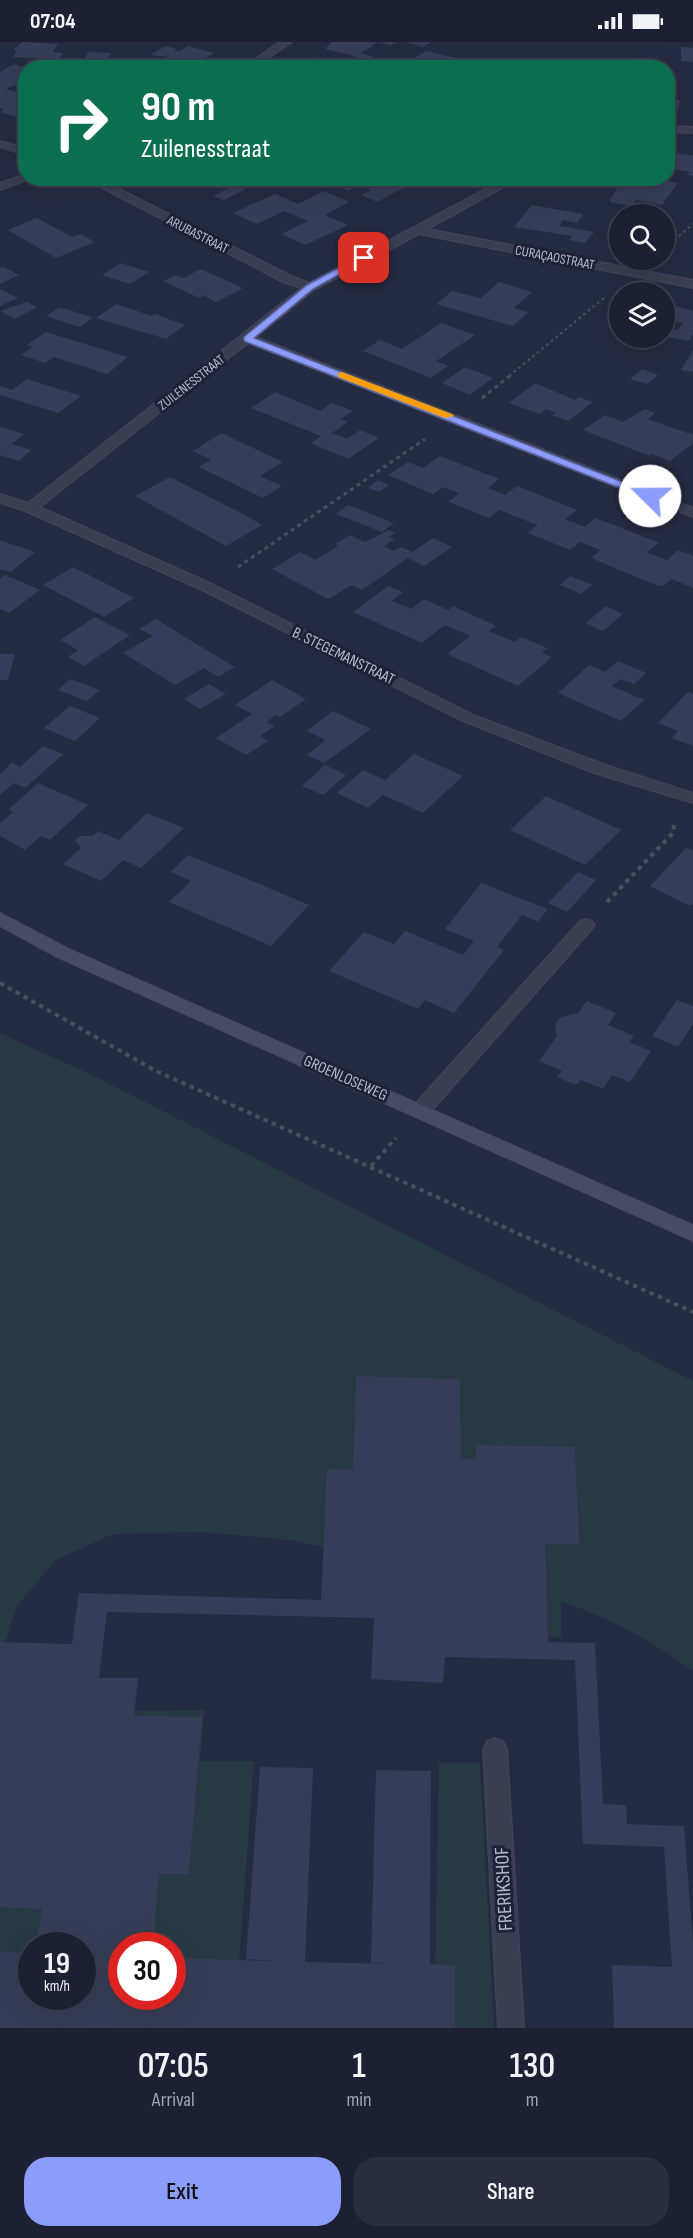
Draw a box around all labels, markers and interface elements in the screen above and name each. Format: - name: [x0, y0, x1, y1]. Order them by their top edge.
- text: 07:04: [30, 8, 76, 35]
- text: 90 m: [141, 82, 215, 133]
- icon: right: [42, 84, 120, 162]
- text: Zuilenesstraat: [141, 133, 270, 165]
- map controls: [609, 204, 675, 348]
- button: search: [609, 204, 675, 270]
- street label: ARUBASTRAAT: [163, 211, 232, 257]
- pin: [338, 232, 389, 283]
- icon: arrive: [347, 241, 380, 274]
- street label: CURAÇAOSTRAAT: [514, 241, 596, 274]
- button: layers: [609, 282, 675, 348]
- street label: ZUILENESSTRAAT: [154, 351, 228, 414]
- position arrow: [618, 464, 682, 528]
- street label: B. STEGEMANSTRAAT: [289, 623, 398, 690]
- street label: GROENLOSEWEG: [301, 1051, 390, 1105]
- street label: FRERIKSHOF: [490, 1846, 518, 1932]
- speed limit sign: 30: [108, 1932, 186, 2010]
- text: 19: [44, 1946, 70, 1982]
- text: km/h: [44, 1977, 70, 1996]
- text: 07:05: [138, 2045, 209, 2088]
- text: 1: [352, 2045, 366, 2088]
- text: 130: [509, 2045, 555, 2088]
- text: Arrival: [152, 2088, 195, 2112]
- text: min: [347, 2088, 372, 2112]
- text: m: [526, 2088, 539, 2112]
- button: Exit: [24, 2157, 341, 2226]
- button: Share: [353, 2157, 669, 2226]

